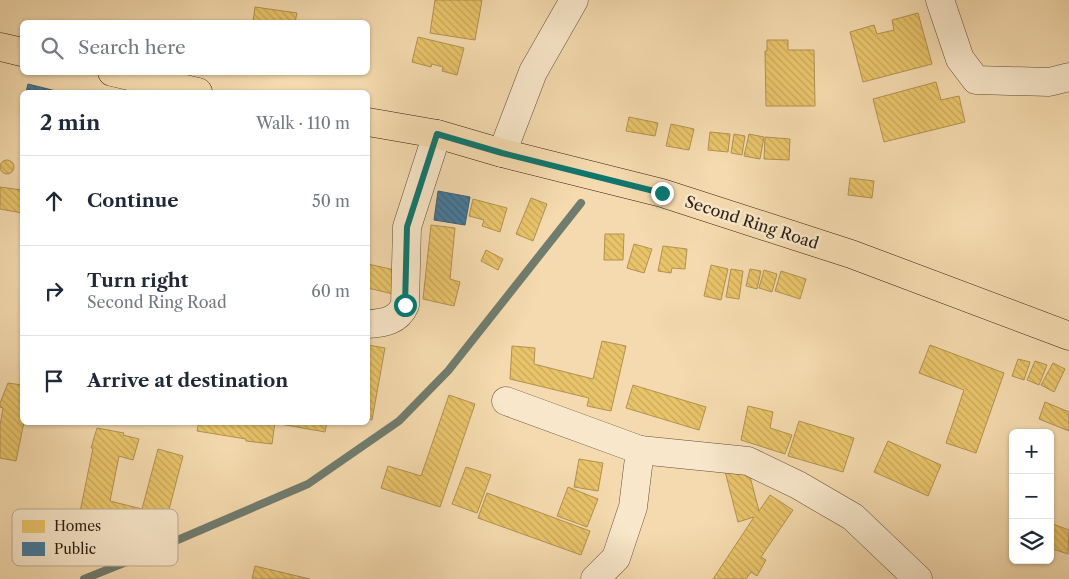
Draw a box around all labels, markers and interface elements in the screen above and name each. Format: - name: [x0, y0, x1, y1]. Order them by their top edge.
- search box: [20, 20, 370, 75]
- icon: search: [38, 34, 66, 62]
- text: Search here: [78, 36, 186, 59]
- text: 2 min: [40, 110, 100, 135]
- text: Walk · 110 m: [256, 113, 350, 133]
- route end: [651, 182, 674, 205]
- icon: ahead: [40, 187, 68, 215]
- text: Continue: [87, 189, 179, 212]
- text: 50 m: [312, 191, 350, 211]
- street label: Second Ring Road: [683, 191, 822, 253]
- text: Turn right: [87, 269, 188, 292]
- icon: right: [40, 277, 68, 305]
- text: 60 m: [311, 281, 350, 301]
- text: Second Ring Road: [87, 292, 227, 312]
- route start: [394, 294, 417, 317]
- icon: arrive: [40, 367, 68, 395]
- text: Arrive at destination: [87, 369, 288, 392]
- map controls: [1009, 429, 1054, 564]
- button: +: [1009, 429, 1054, 474]
- button: −: [1009, 474, 1054, 519]
- legend: [12, 509, 178, 566]
- text: Homes: [54, 517, 101, 535]
- button: layers: [1009, 519, 1054, 564]
- text: Public: [54, 540, 96, 558]

